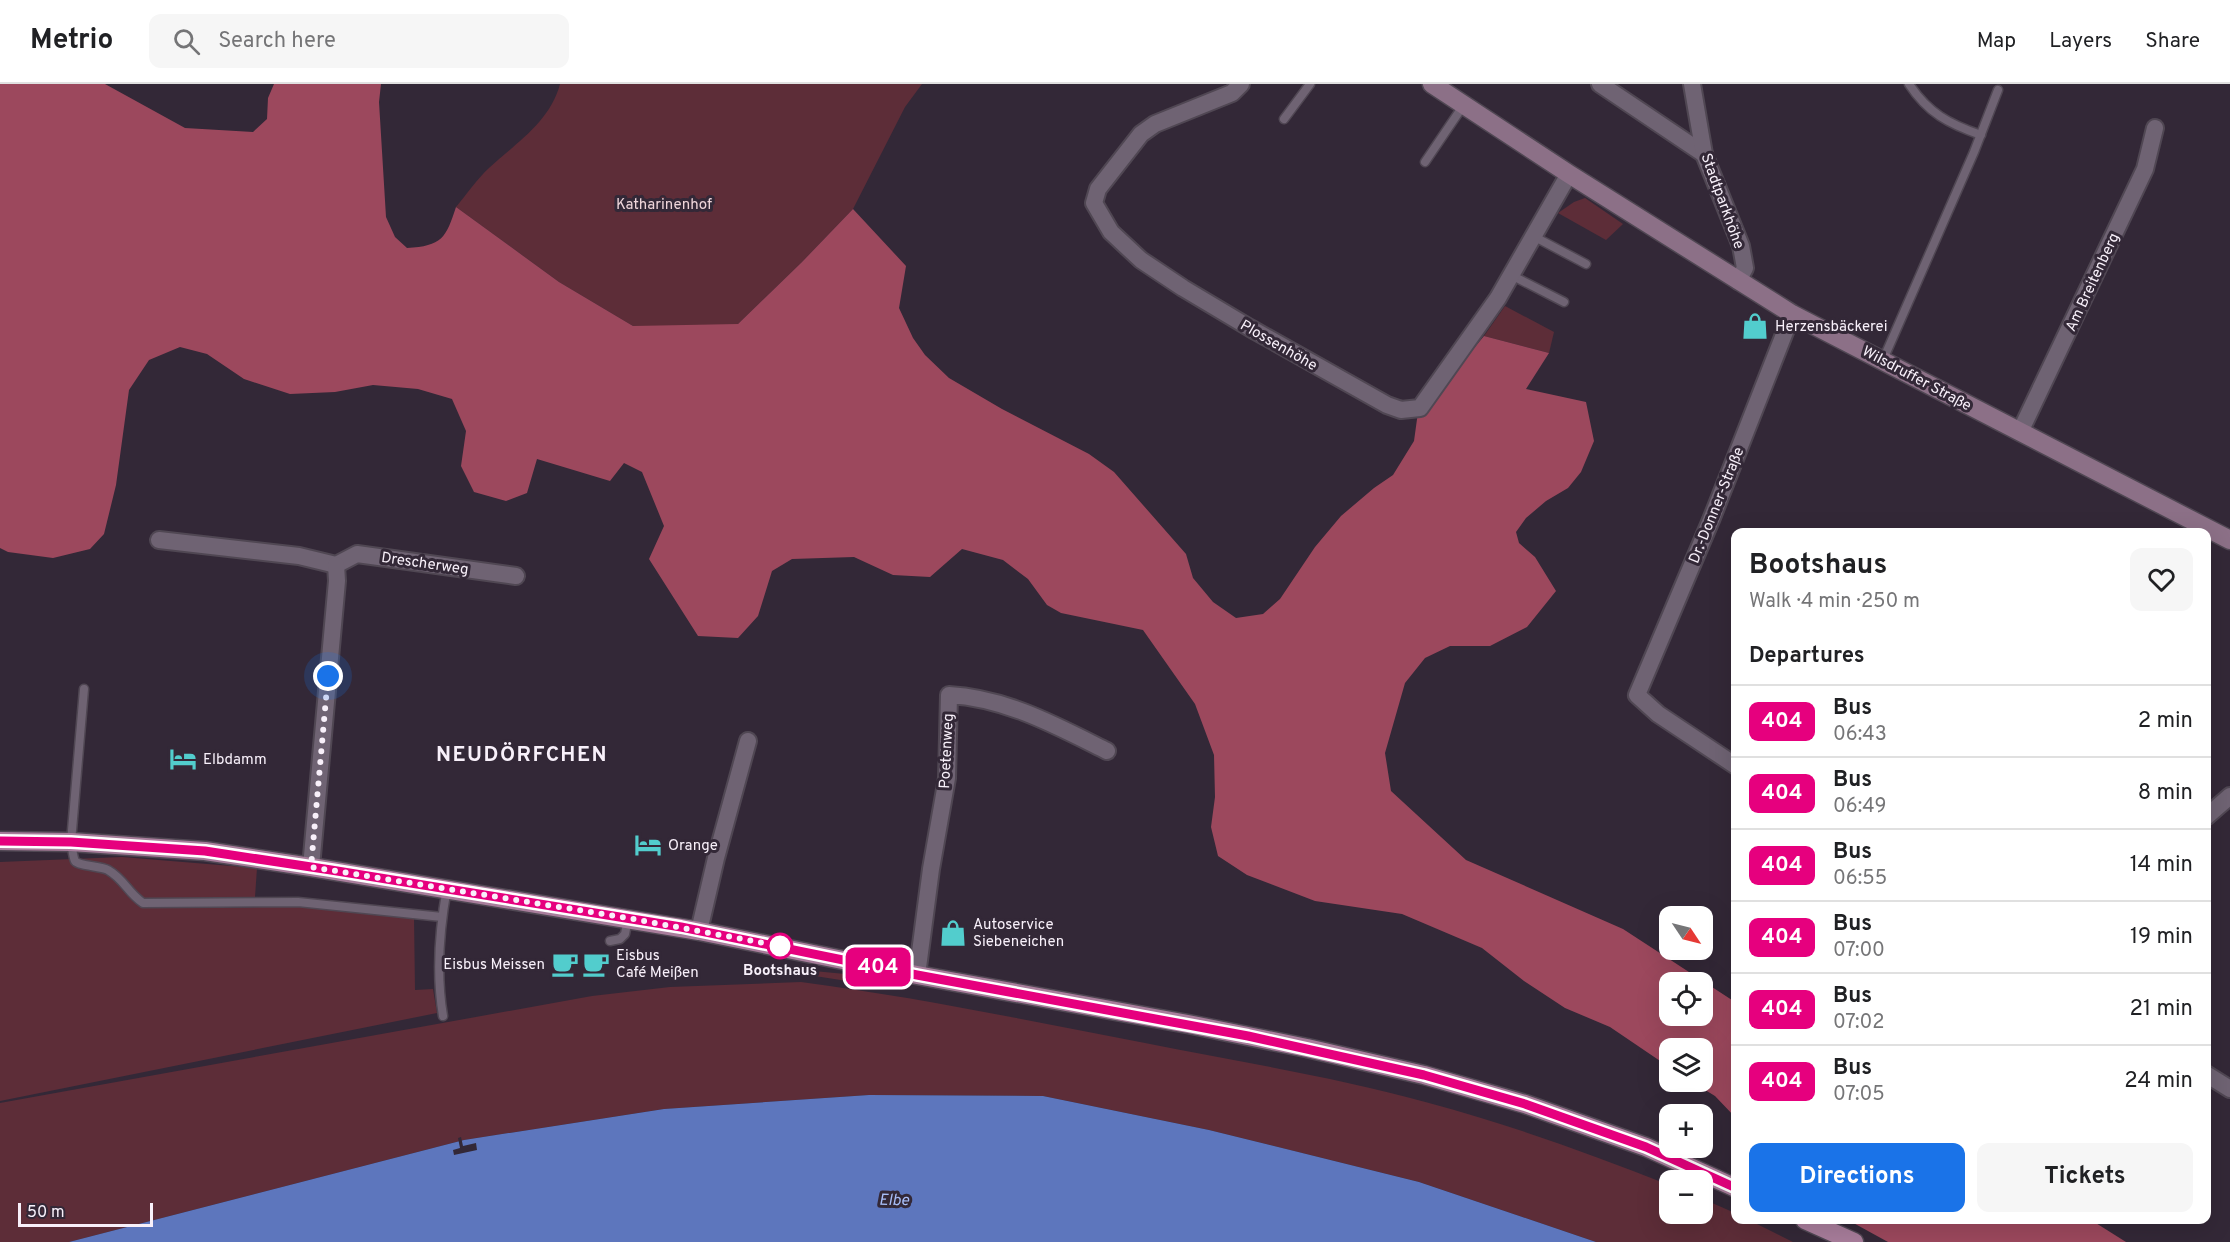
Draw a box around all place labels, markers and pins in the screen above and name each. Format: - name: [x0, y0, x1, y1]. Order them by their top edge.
- shop icon: Herzensbäckerei: [1740, 311, 1770, 341]
- place label: Herzensbäckerei: [1775, 318, 1887, 337]
- hotel icon: Elbdamm: [168, 744, 198, 774]
- place label: Elbdamm: [203, 751, 267, 770]
- hotel icon: Orange: [633, 830, 663, 860]
- place label: Orange: [668, 837, 718, 856]
- place label: Autoservice Siebeneichen: [973, 916, 1064, 952]
- shop icon: Autoservice Siebeneichen: [938, 918, 968, 948]
- marker: Bootshaus: [767, 933, 793, 959]
- place label: Eisbus Café Meißen: [616, 947, 699, 983]
- cafe icon: Eisbus Meissen: [550, 949, 580, 979]
- cafe icon: Eisbus Café Meißen: [581, 949, 611, 979]
- place label: Eisbus Meissen: [443, 956, 545, 975]
- place label: Bootshaus: [743, 962, 817, 981]

